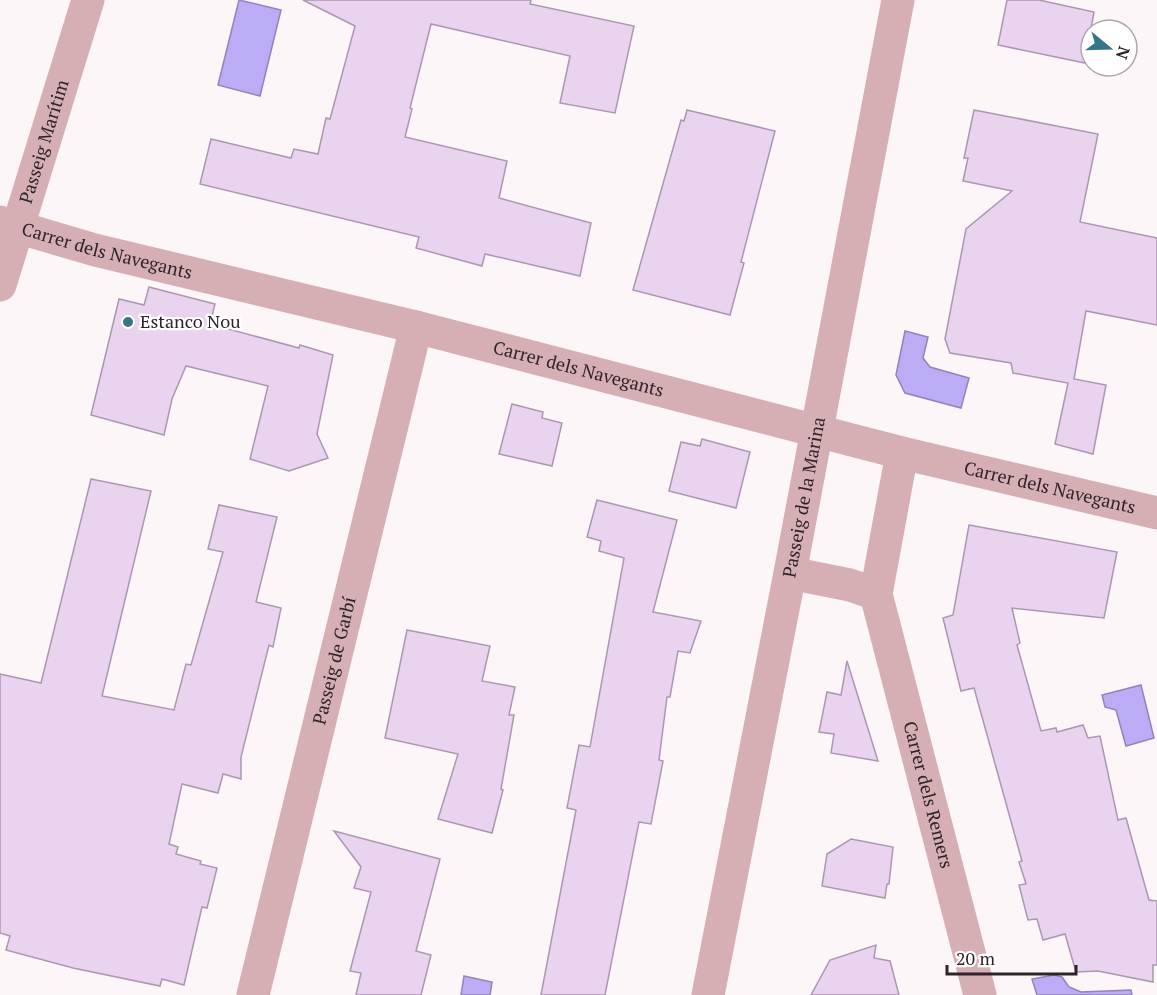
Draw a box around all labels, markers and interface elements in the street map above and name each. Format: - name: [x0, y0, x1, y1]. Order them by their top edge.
- north arrow: [1079, 18, 1139, 78]
- text: N: [1111, 44, 1136, 62]
- street label: Passeig Marítim: [13, 76, 74, 206]
- street label: Carrer dels Navegants: [19, 216, 195, 284]
- place label: Estanco Nou: [140, 309, 241, 333]
- marker: Estanco Nou: [121, 315, 135, 329]
- street label: Carrer dels Navegants: [491, 335, 667, 402]
- street label: Passeig de la Marina: [776, 415, 830, 579]
- street label: Carrer dels Navegants: [962, 455, 1138, 519]
- street label: Passeig de Garbí: [306, 594, 361, 727]
- street label: Carrer dels Remers: [899, 719, 960, 871]
- scale bar: [947, 938, 1076, 976]
- text: 20 m: [956, 946, 996, 970]

